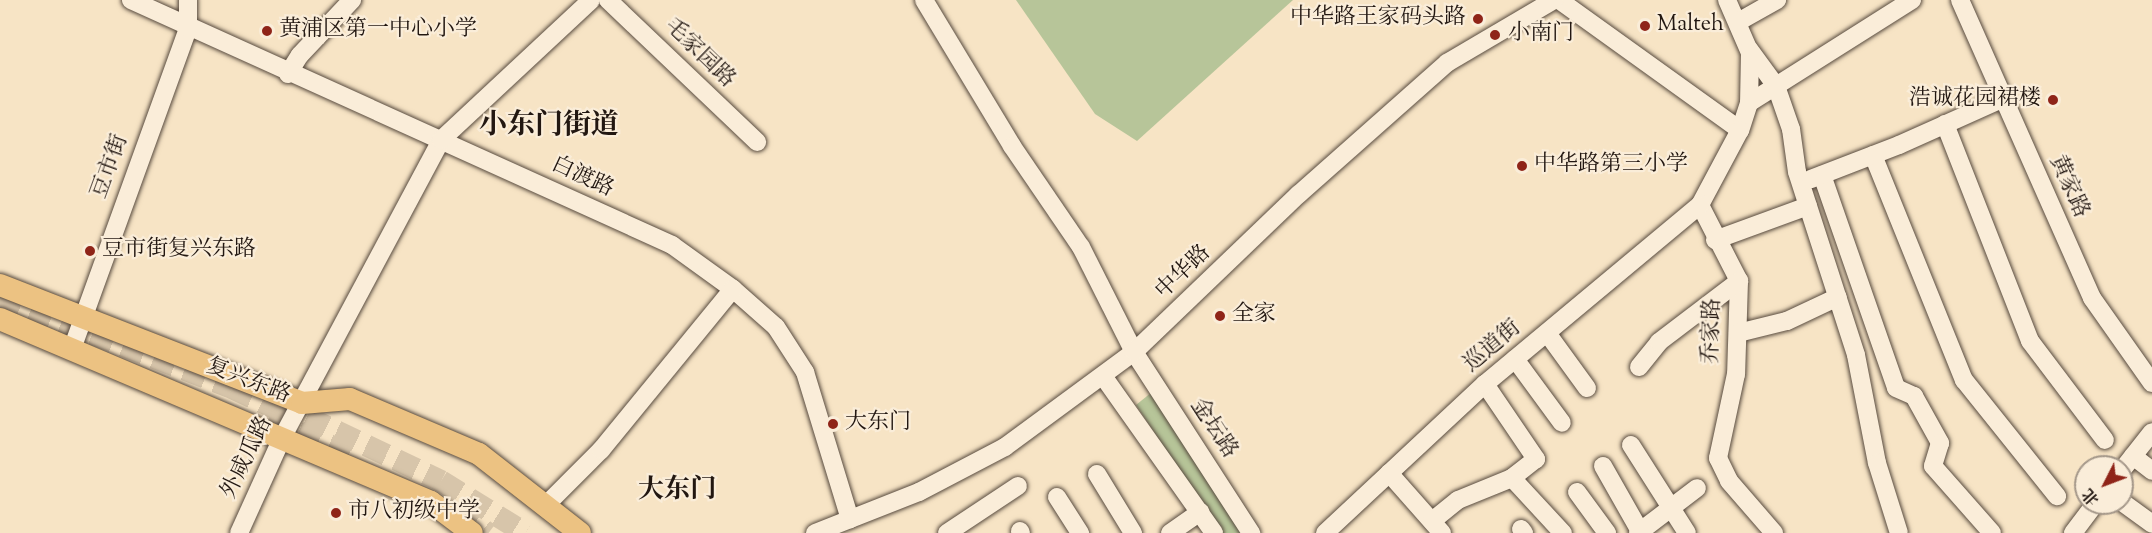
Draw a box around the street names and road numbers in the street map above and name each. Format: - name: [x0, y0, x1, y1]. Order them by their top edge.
- street label: 毛家园路: [658, 14, 740, 94]
- street label: 豆市街: [87, 131, 135, 203]
- street label: 黄家路: [2043, 151, 2093, 223]
- street label: 白渡路: [547, 152, 617, 204]
- street label: 中华路: [1151, 241, 1217, 305]
- street label: 乔家路: [1699, 298, 1727, 364]
- street label: 巡道街: [1459, 316, 1527, 378]
- street label: 复兴东路: [202, 354, 294, 410]
- street label: 金坛路: [1184, 394, 1242, 464]
- street label: 外咸瓜路: [217, 413, 279, 503]

